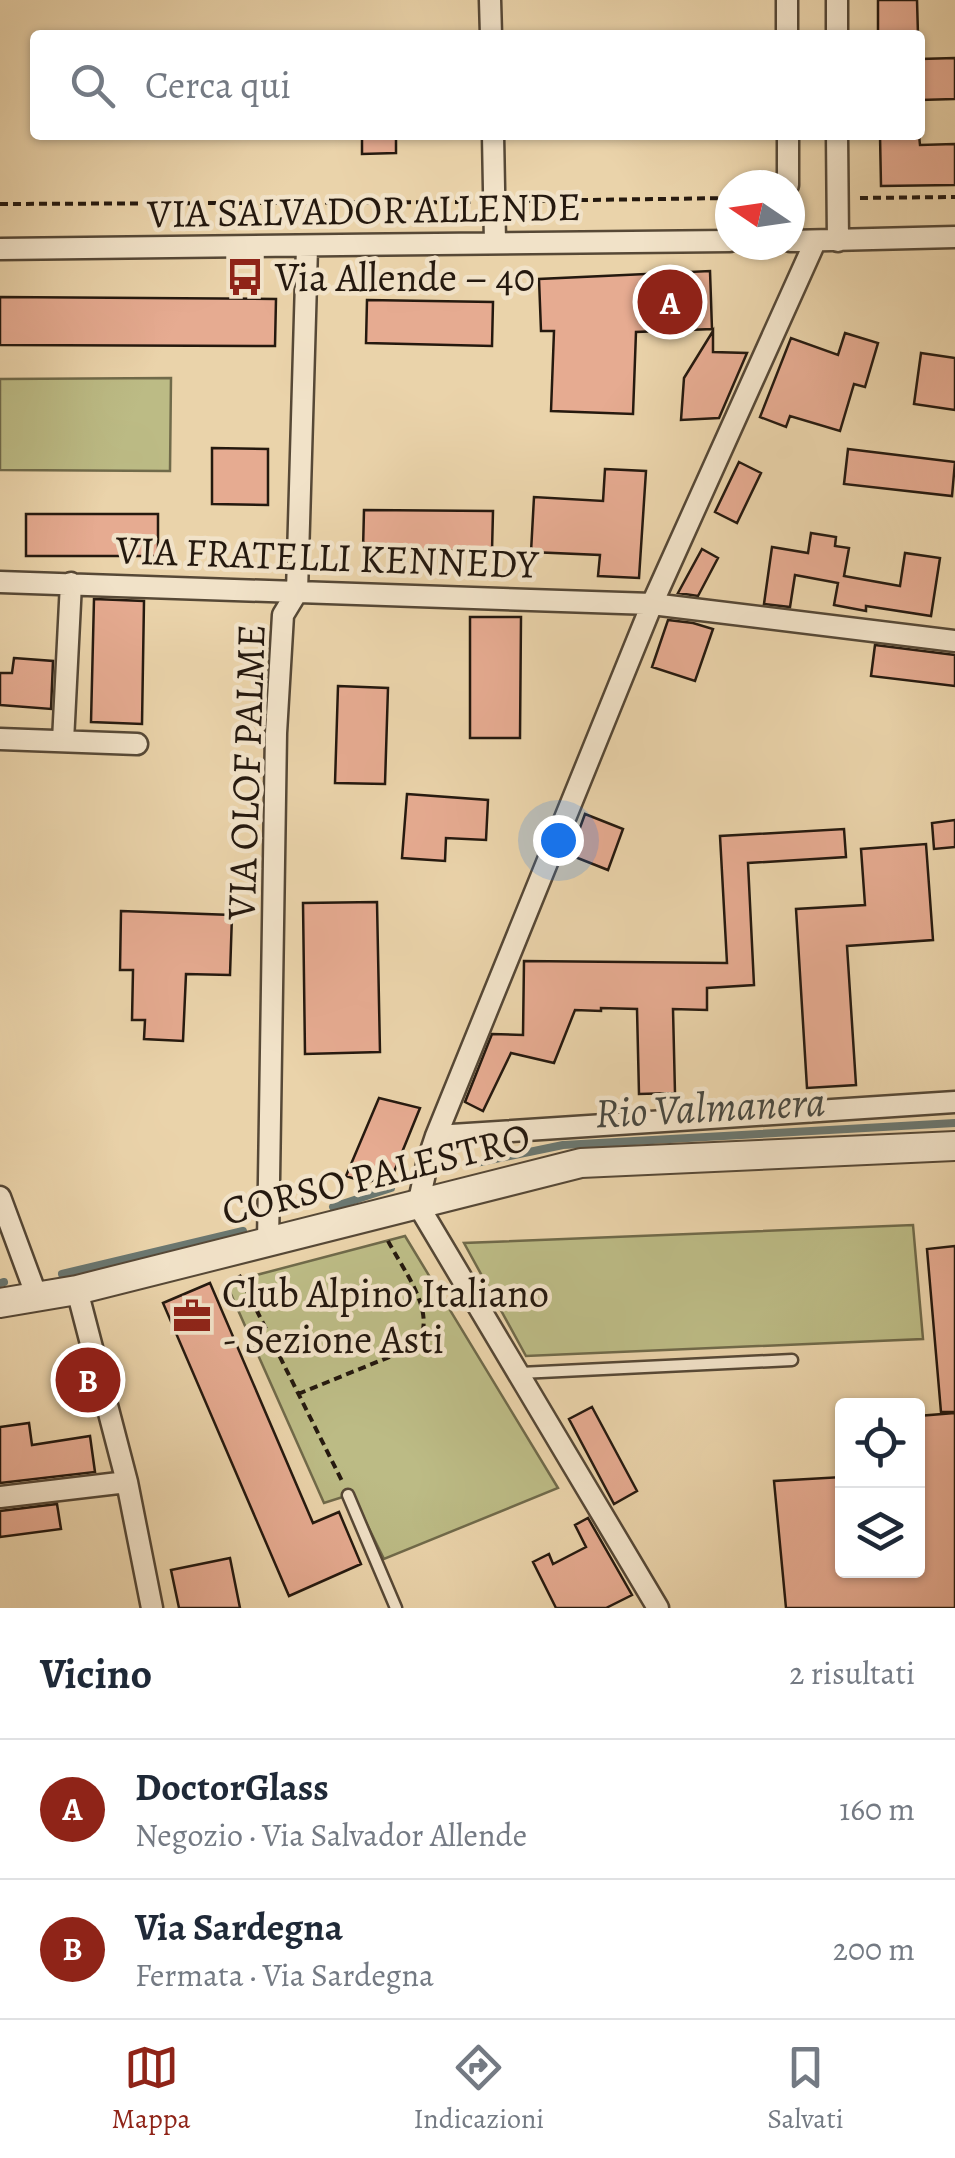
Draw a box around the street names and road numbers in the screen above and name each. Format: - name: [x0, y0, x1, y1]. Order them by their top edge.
- street label: VIA SALVADOR ALLENDE: [146, 179, 581, 241]
- street label: VIA FRATELLI KENNEDY: [114, 522, 541, 592]
- street label: VIA OLOF PALME: [213, 623, 279, 922]
- street label: CORSO PALESTRO: [216, 1109, 536, 1239]

